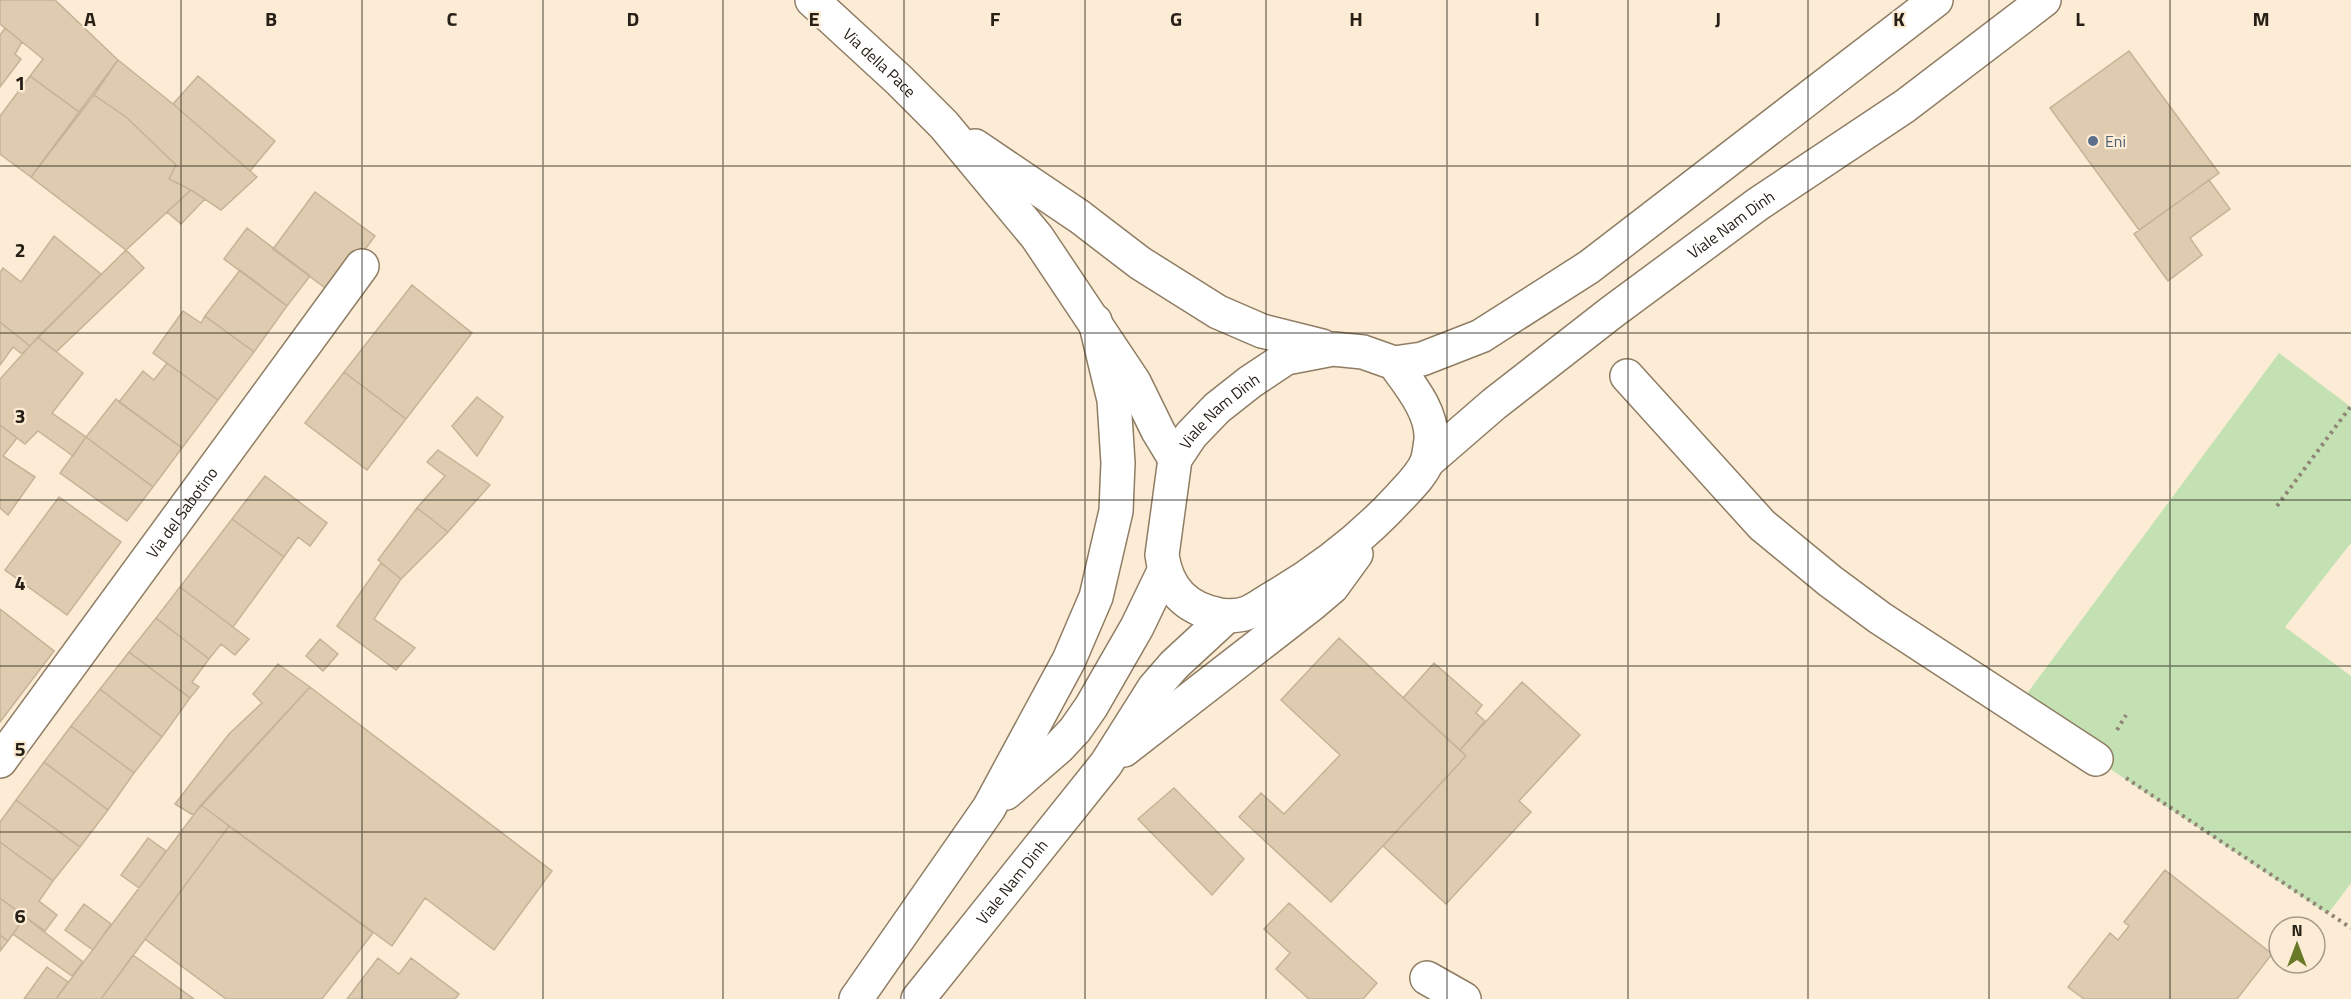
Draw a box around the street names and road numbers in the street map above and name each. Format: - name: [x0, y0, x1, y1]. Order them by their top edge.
- street label: Via della Pace: [838, 22, 922, 103]
- street label: Viale Nam Dinh: [1682, 184, 1779, 264]
- street label: Viale Nam Dinh: [1173, 367, 1264, 454]
- street label: Via del Sabotino: [140, 462, 223, 563]
- street label: Viale Nam Dinh: [970, 834, 1053, 930]

